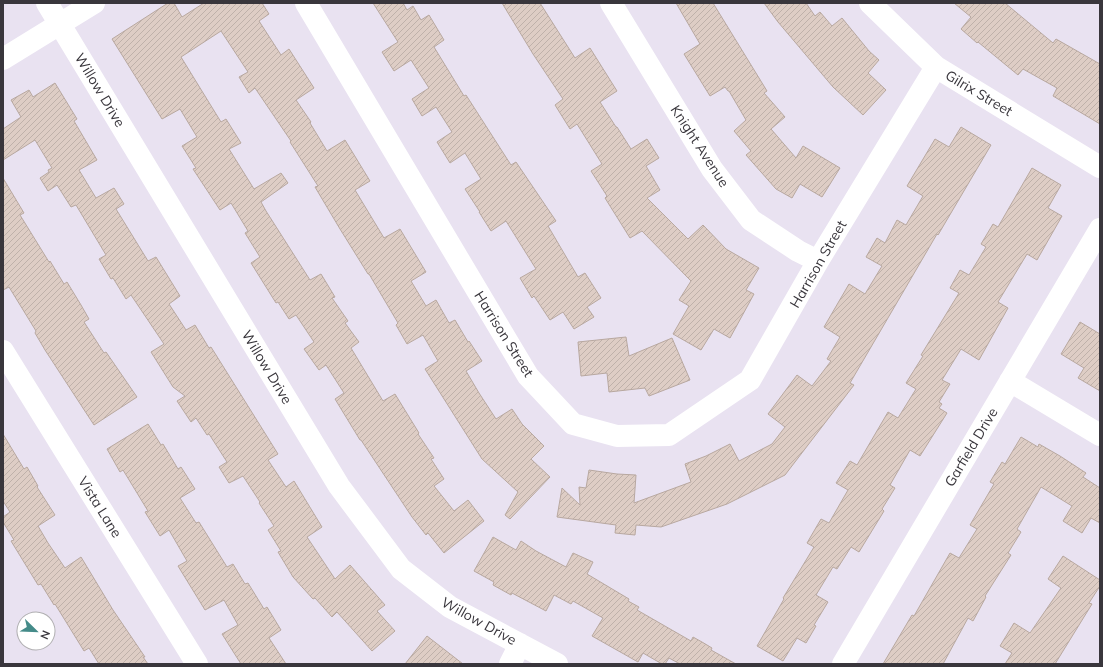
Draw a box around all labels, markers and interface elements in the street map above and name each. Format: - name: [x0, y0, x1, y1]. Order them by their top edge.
- street label: Willow Drive: [71, 50, 129, 130]
- street label: Gilrix Street: [942, 66, 1016, 120]
- street label: Knight Avenue: [667, 102, 733, 190]
- street label: Harrison Street: [786, 217, 850, 311]
- street label: Harrison Street: [470, 288, 538, 380]
- street label: Willow Drive: [238, 327, 296, 407]
- street label: Garfield Drive: [940, 404, 1002, 490]
- street label: Vista Lane: [74, 473, 126, 541]
- street label: Willow Drive: [438, 593, 520, 649]
- north arrow: [16, 611, 56, 651]
- text: N: [37, 628, 53, 641]

